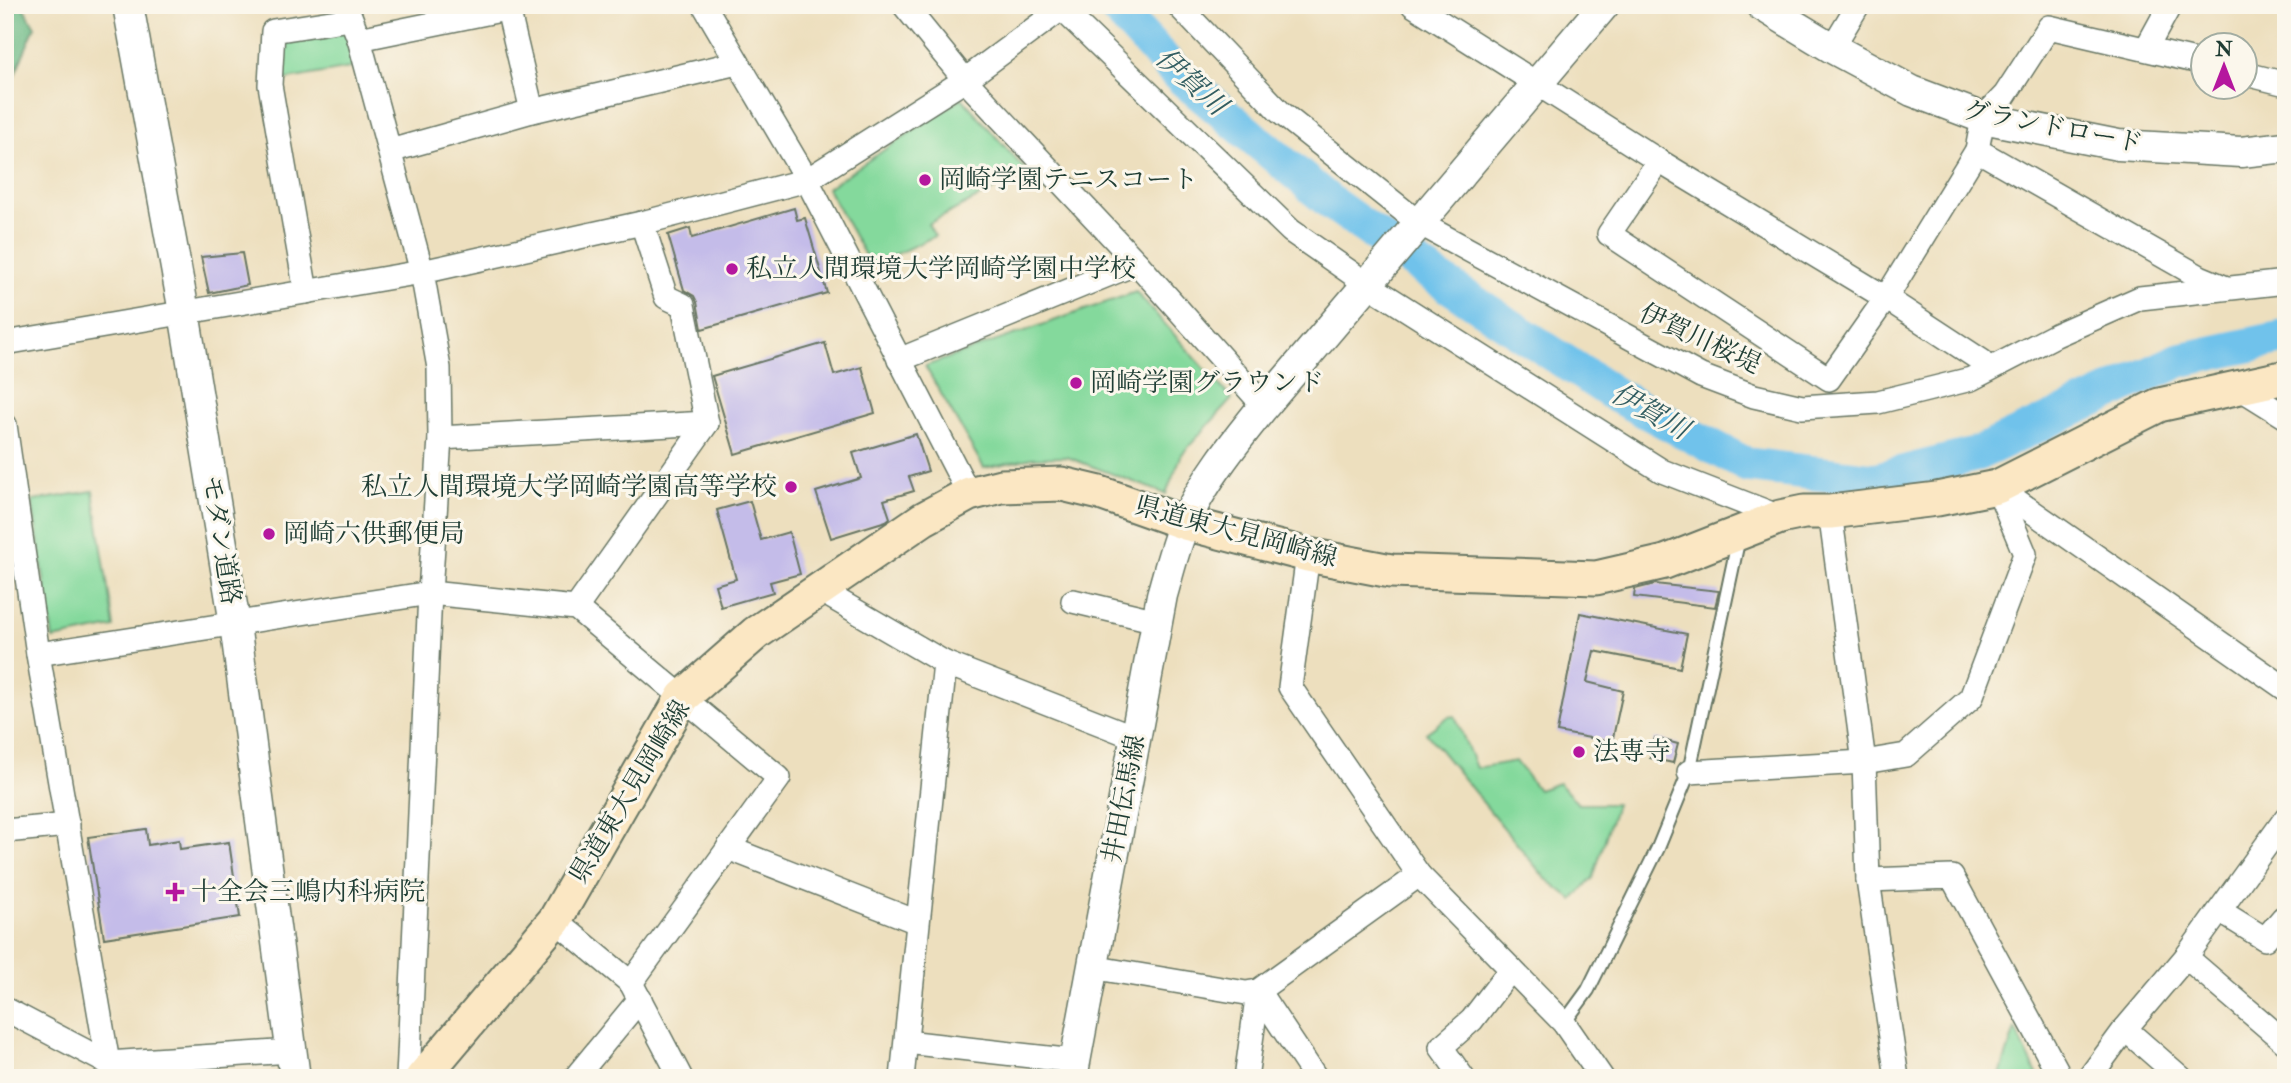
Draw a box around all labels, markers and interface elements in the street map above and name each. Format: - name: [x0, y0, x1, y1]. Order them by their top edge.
- north arrow: [2190, 32, 2260, 102]
- text: N: [2214, 38, 2233, 62]
- water label: 伊賀川: [1148, 41, 1236, 125]
- street label: グランドロード: [1961, 94, 2145, 160]
- place label: 岡崎学園テニスコート: [939, 164, 1198, 196]
- marker: 岡崎学園テニスコート: [917, 172, 933, 188]
- place label: 私立人間環境大学岡崎学園中学校: [746, 253, 1136, 285]
- marker: 私立人間環境大学岡崎学園中学校: [724, 261, 740, 277]
- street label: 伊賀川桜堤: [1634, 297, 1766, 381]
- place label: 岡崎学園グラウンド: [1090, 367, 1324, 399]
- marker: 岡崎学園グラウンド: [1068, 375, 1084, 391]
- water label: 伊賀川: [1605, 376, 1698, 449]
- place label: 私立人間環境大学岡崎学園高等学校: [361, 471, 777, 503]
- street label: モダン道路: [195, 473, 247, 607]
- marker: 私立人間環境大学岡崎学園高等学校: [783, 479, 799, 495]
- street label: 県道東大見岡崎線: [1131, 490, 1341, 574]
- place label: 岡崎六供郵便局: [283, 518, 465, 550]
- marker: 岡崎六供郵便局: [261, 526, 277, 542]
- street label: 県道東大見岡崎線: [563, 695, 697, 889]
- street label: 井田伝馬線: [1096, 732, 1152, 866]
- place label: 法専寺: [1593, 736, 1671, 768]
- marker: 法専寺: [1571, 744, 1587, 760]
- place label: 十全会三嶋内科病院: [191, 876, 425, 908]
- marker: 十全会三嶋内科病院: [165, 882, 185, 902]

